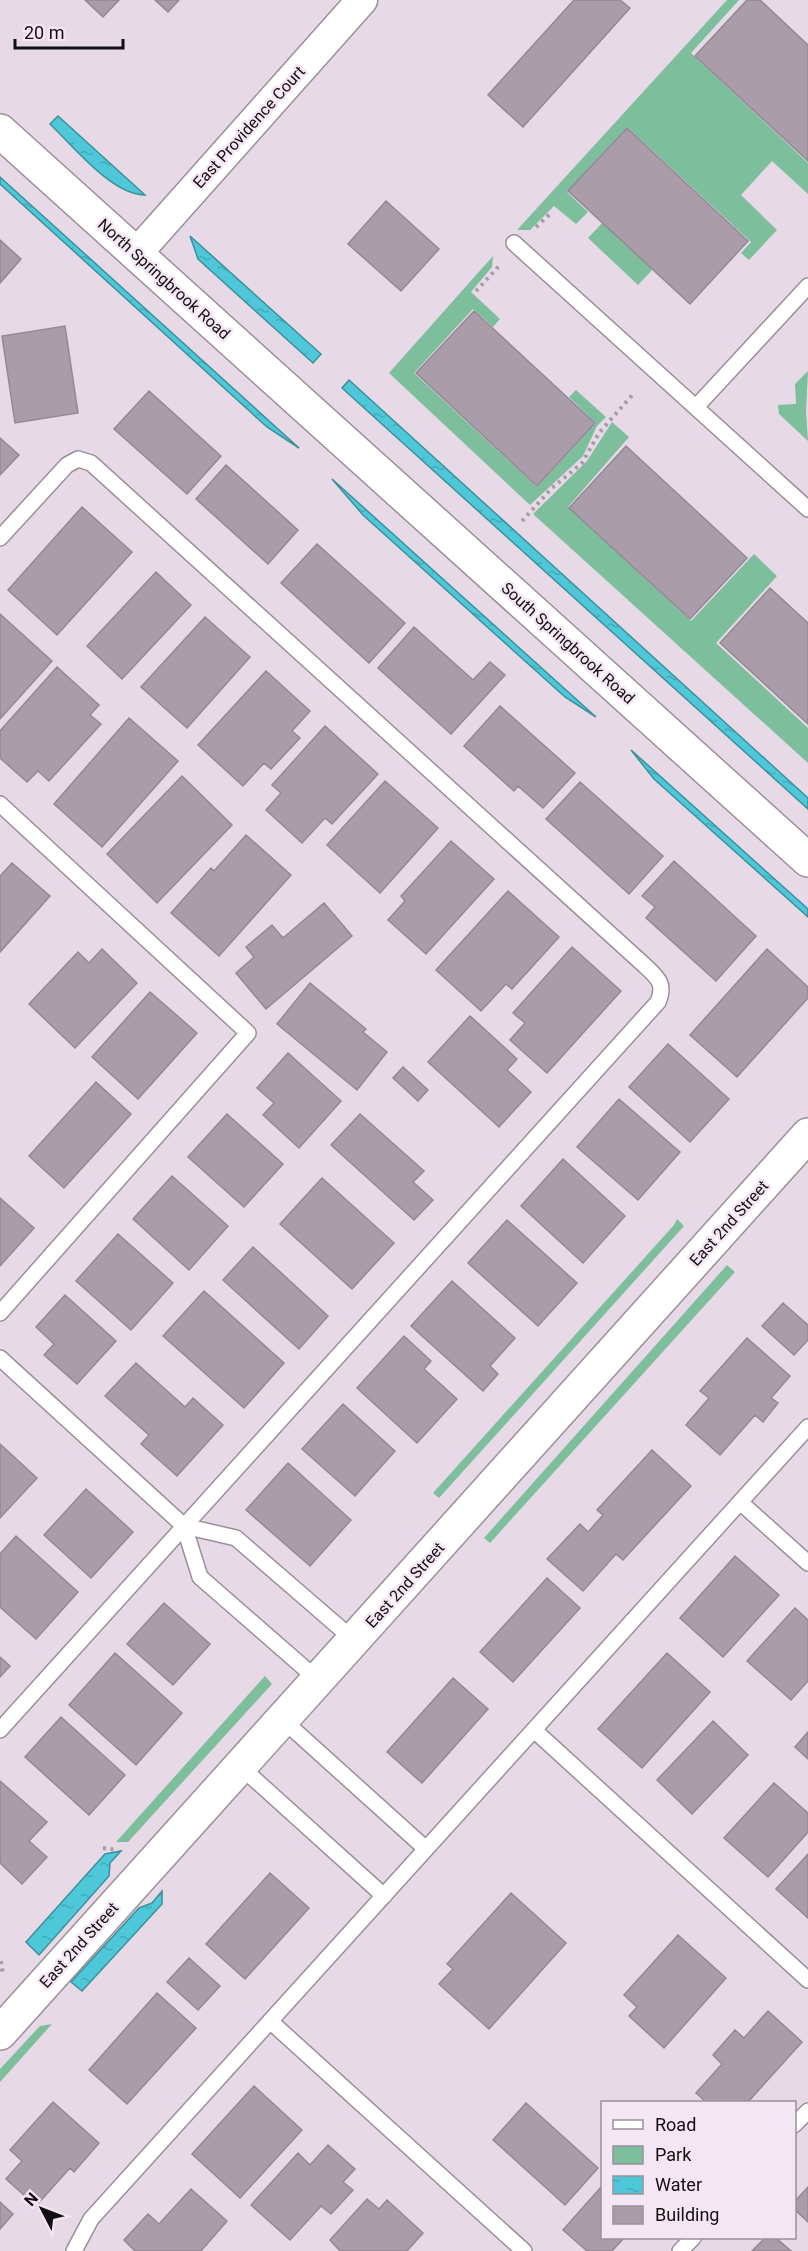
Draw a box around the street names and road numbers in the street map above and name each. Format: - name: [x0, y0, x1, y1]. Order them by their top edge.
- street label: East Providence Court: [189, 62, 309, 192]
- street label: North Springbrook Road: [94, 215, 234, 343]
- street label: South Springbrook Road: [498, 578, 638, 708]
- street label: East 2nd Street: [686, 1176, 772, 1270]
- street label: East 2nd Street: [362, 1538, 448, 1632]
- street label: East 2nd Street: [36, 1898, 122, 1992]

